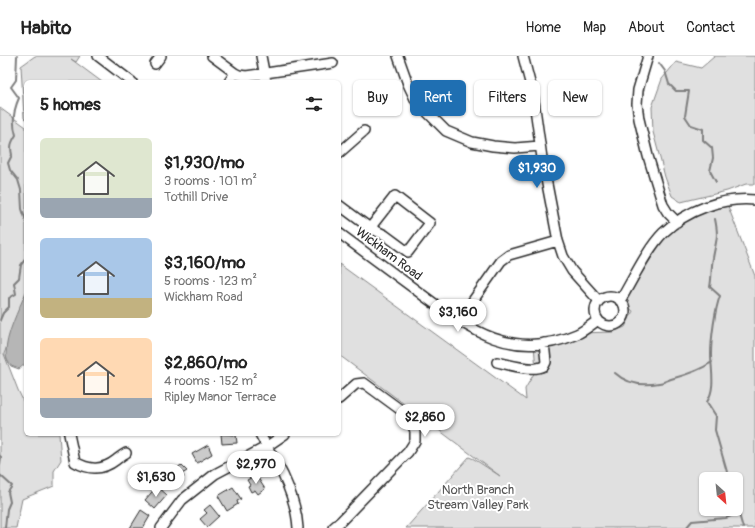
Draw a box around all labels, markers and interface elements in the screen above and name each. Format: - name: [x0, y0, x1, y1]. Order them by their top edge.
- text: Habito: [20, 16, 71, 40]
- text: Home: [526, 19, 561, 36]
- text: Map: [583, 19, 606, 36]
- text: About: [628, 19, 664, 36]
- text: Contact: [686, 19, 735, 36]
- chip: Buy: [353, 80, 402, 116]
- chip: Rent: [410, 80, 466, 116]
- chip: Filters: [474, 80, 540, 116]
- chip: New: [548, 80, 602, 116]
- icon: filters: [303, 93, 325, 115]
- text: 5 homes: [40, 94, 101, 115]
- text: $1,930/mo: [164, 152, 244, 173]
- icon: home: [72, 154, 120, 202]
- pin: $1,930: [504, 155, 570, 189]
- text: $1,930: [518, 160, 556, 176]
- text: 3 rooms · 101 m²: [164, 173, 257, 189]
- text: Tothill Drive: [164, 189, 228, 205]
- street label: Wickham Road: [353, 224, 425, 284]
- text: $3,160/mo: [164, 252, 246, 273]
- icon: home: [72, 254, 120, 302]
- text: 5 rooms · 123 m²: [164, 273, 257, 289]
- text: Wickham Road: [164, 289, 243, 305]
- pin: $3,160: [425, 299, 491, 333]
- text: $3,160: [438, 304, 478, 320]
- text: $2,860/mo: [164, 352, 247, 373]
- icon: home: [72, 354, 120, 402]
- text: 4 rooms · 152 m²: [164, 373, 258, 389]
- text: Ripley Manor Terrace: [164, 389, 276, 405]
- pin: $2,860: [392, 404, 458, 438]
- text: $2,860: [405, 409, 445, 425]
- pin: $2,970: [223, 451, 289, 485]
- text: $2,970: [236, 456, 276, 472]
- pin: $1,630: [123, 464, 189, 498]
- text: $1,630: [136, 469, 176, 485]
- north arrow: [699, 472, 743, 516]
- map controls: [699, 472, 743, 516]
- park label: North Branch Stream Valley Park: [427, 482, 529, 513]

